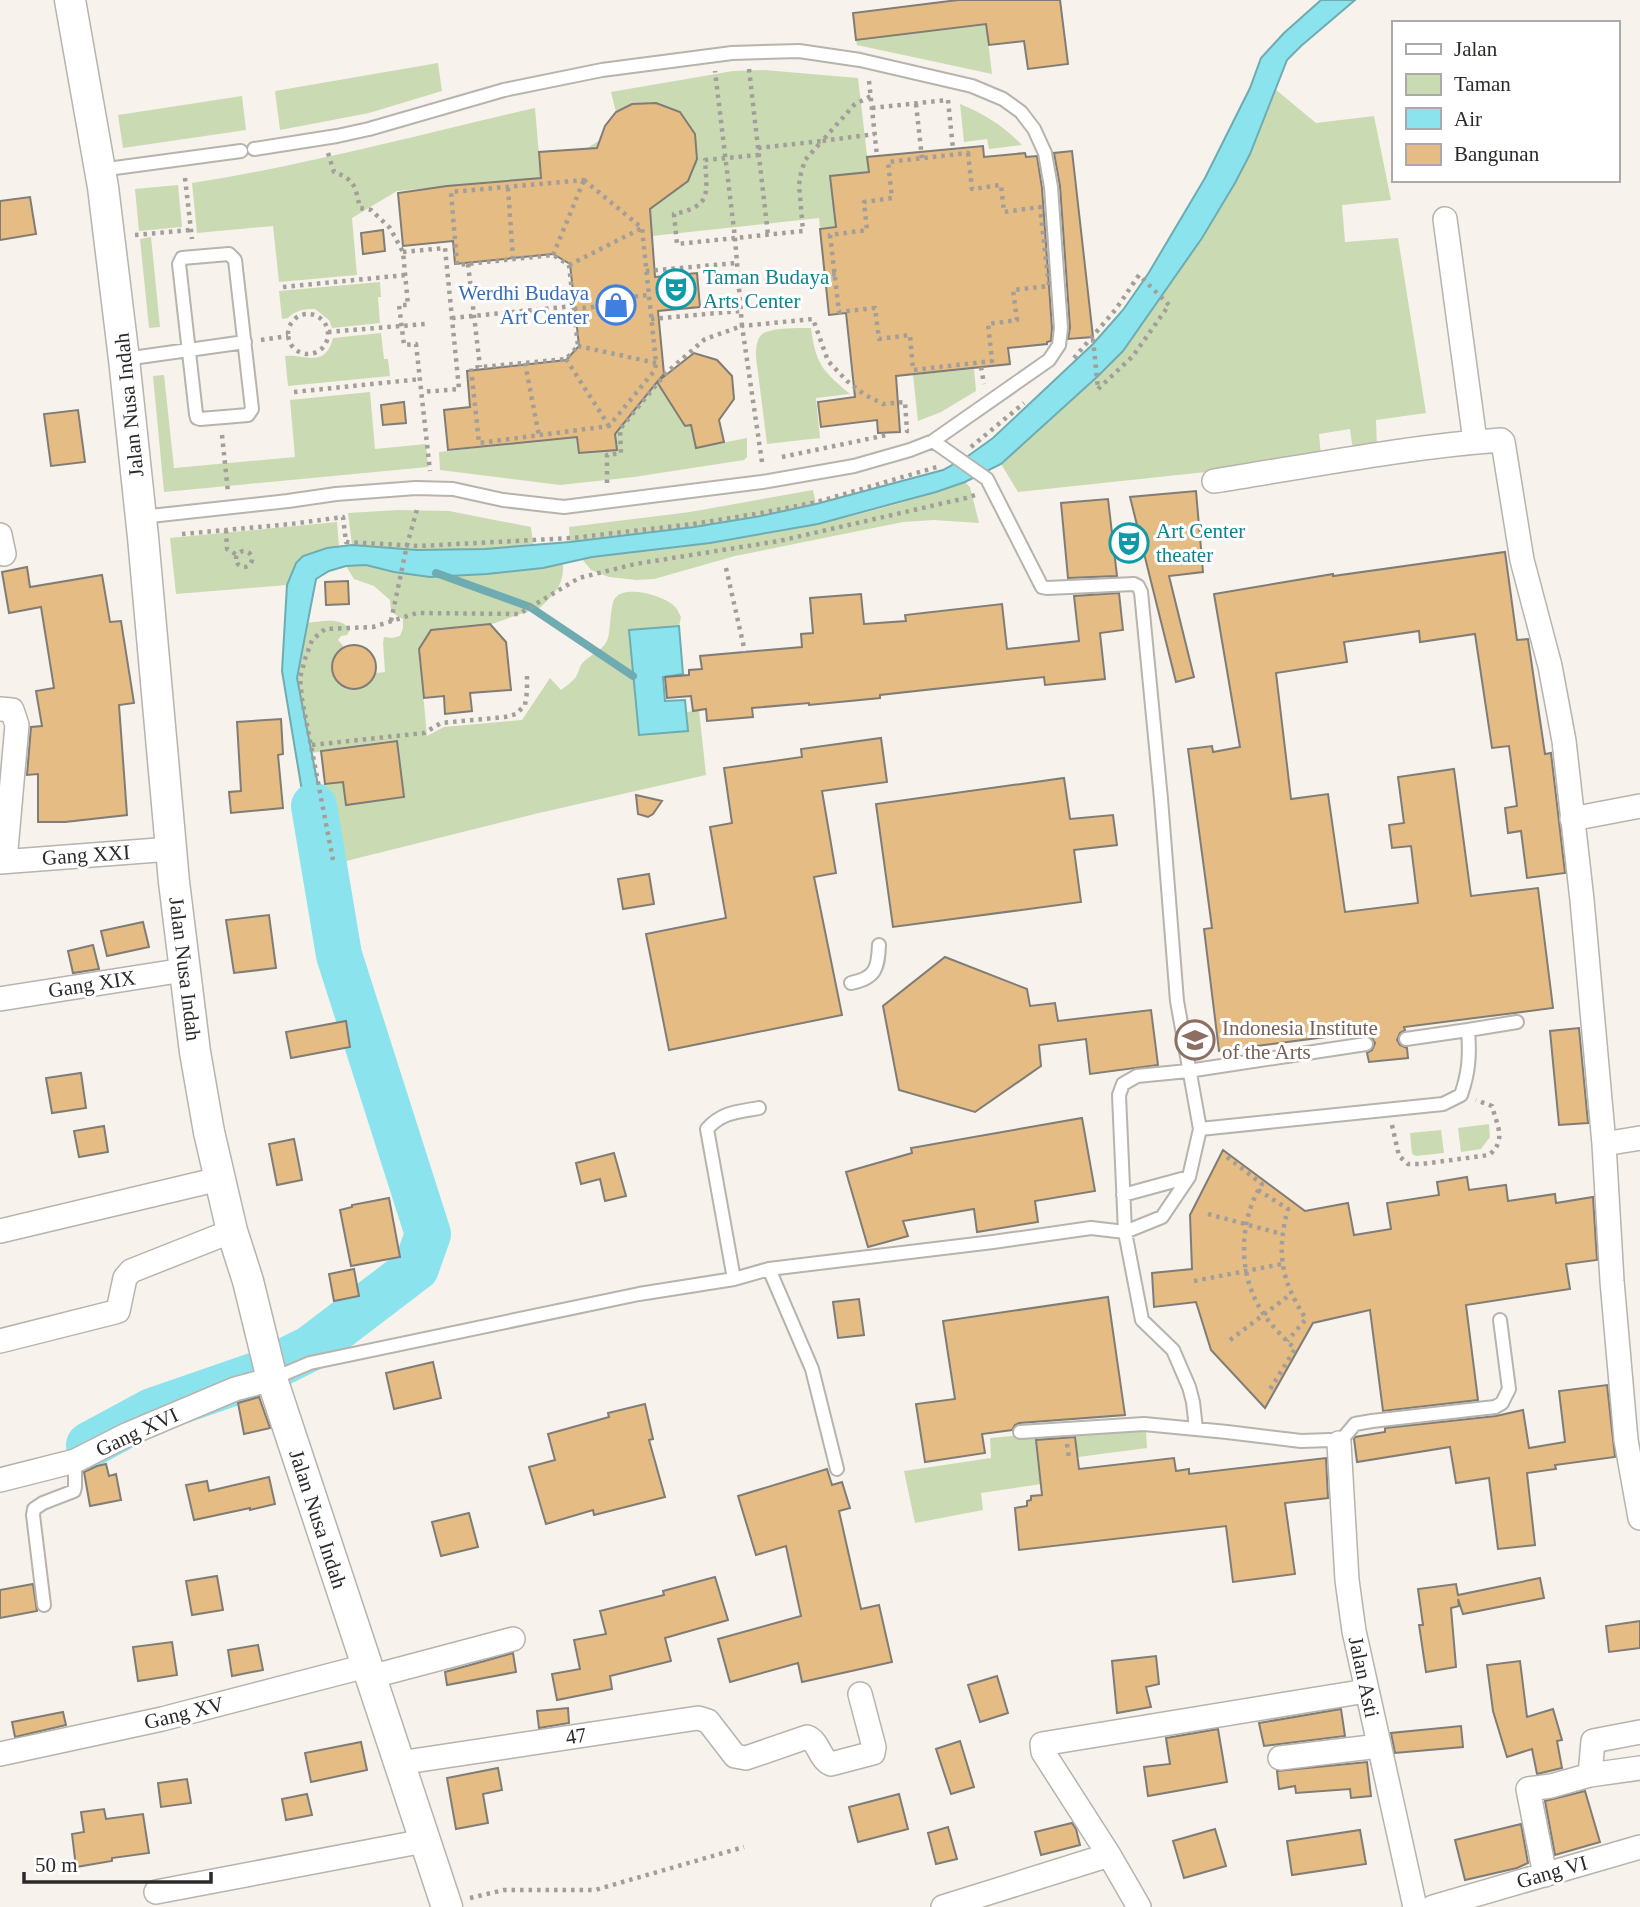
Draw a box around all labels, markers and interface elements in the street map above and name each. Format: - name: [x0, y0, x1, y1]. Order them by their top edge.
- legend: [1392, 21, 1619, 182]
- text: Jalan: [1454, 37, 1498, 61]
- text: Taman: [1454, 72, 1511, 96]
- text: Air: [1454, 107, 1482, 131]
- text: Bangunan: [1454, 142, 1540, 166]
- place label: Taman Budaya Arts Center: [703, 265, 830, 313]
- theatre icon: Taman Budaya Arts Center: [655, 268, 697, 310]
- place label: Werdhi Budaya Art Center: [458, 281, 590, 329]
- shop icon: Werdhi Budaya Art Center: [595, 284, 637, 326]
- street label: Jalan Nusa Indah: [109, 331, 148, 478]
- place label: Art Center theater: [1156, 519, 1245, 567]
- theatre icon: Art Center theater: [1108, 522, 1150, 564]
- street label: Gang XXI: [41, 840, 131, 870]
- street label: Jalan Nusa Indah: [164, 896, 206, 1043]
- street label: Gang XIX: [47, 965, 137, 1003]
- place label: Indonesia Institute of the Arts: [1222, 1016, 1378, 1064]
- school or university icon: Indonesia Institute of the Arts: [1174, 1019, 1216, 1061]
- street label: Gang XVI: [92, 1403, 182, 1461]
- street label: Jalan Nusa Indah: [284, 1447, 352, 1592]
- street label: Jalan Asti: [1344, 1634, 1384, 1720]
- street label: Gang XV: [142, 1692, 226, 1734]
- street label: 47: [564, 1723, 588, 1749]
- scale bar: [24, 1840, 212, 1884]
- street label: Gang VI: [1514, 1850, 1590, 1894]
- text: 50 m: [35, 1853, 78, 1877]

